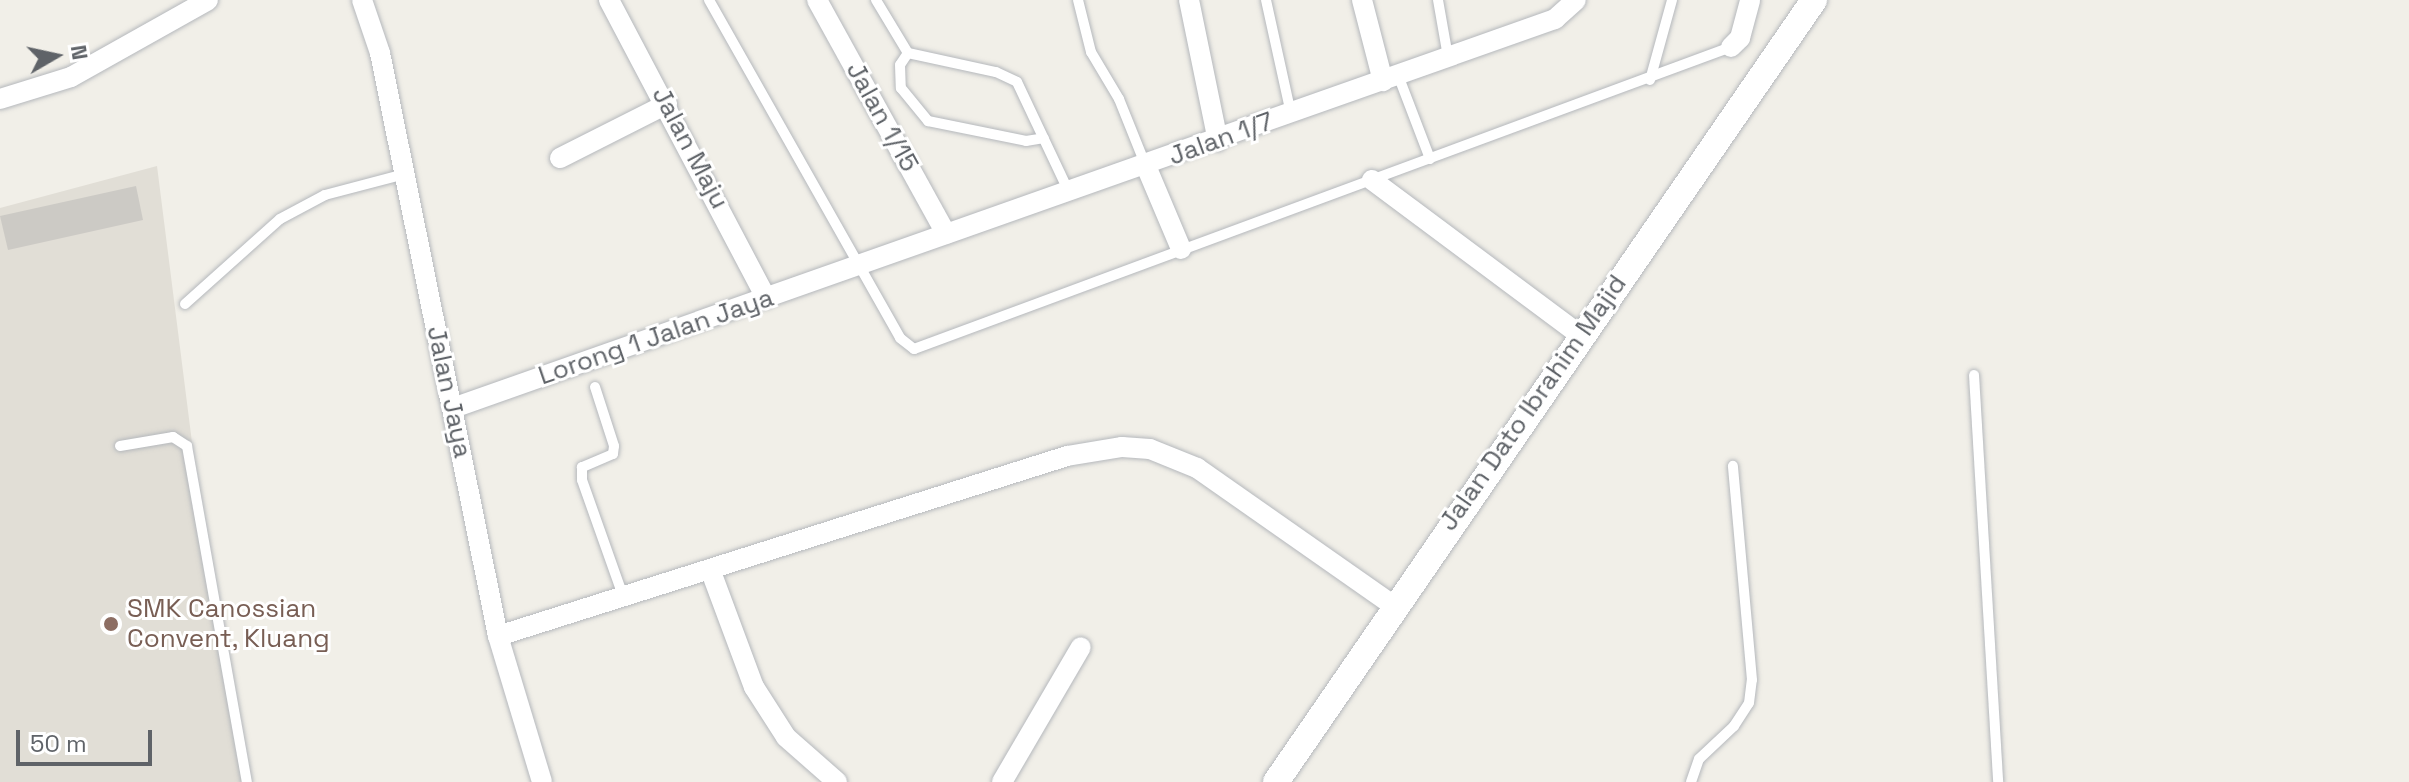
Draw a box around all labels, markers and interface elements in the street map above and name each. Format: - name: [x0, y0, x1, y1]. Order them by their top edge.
- north arrow: [16, 16, 96, 96]
- text: N: [65, 43, 95, 62]
- street label: Jalan 1/15: [839, 57, 925, 177]
- street label: Jalan Maju: [645, 82, 735, 214]
- street label: Jalan 1/7: [1165, 106, 1277, 172]
- street label: Jalan Dato Ibrahim Majid: [1433, 269, 1633, 537]
- street label: Lorong 1 Jalan Jaya: [534, 282, 778, 392]
- street label: Jalan Jaya: [420, 323, 478, 461]
- place label: SMK Canossian Convent, Kluang: [127, 593, 331, 654]
- marker: SMK Canossian Convent, Kluang: [102, 615, 120, 633]
- scale bar: [20, 714, 156, 764]
- text: 50 m: [30, 728, 87, 759]

